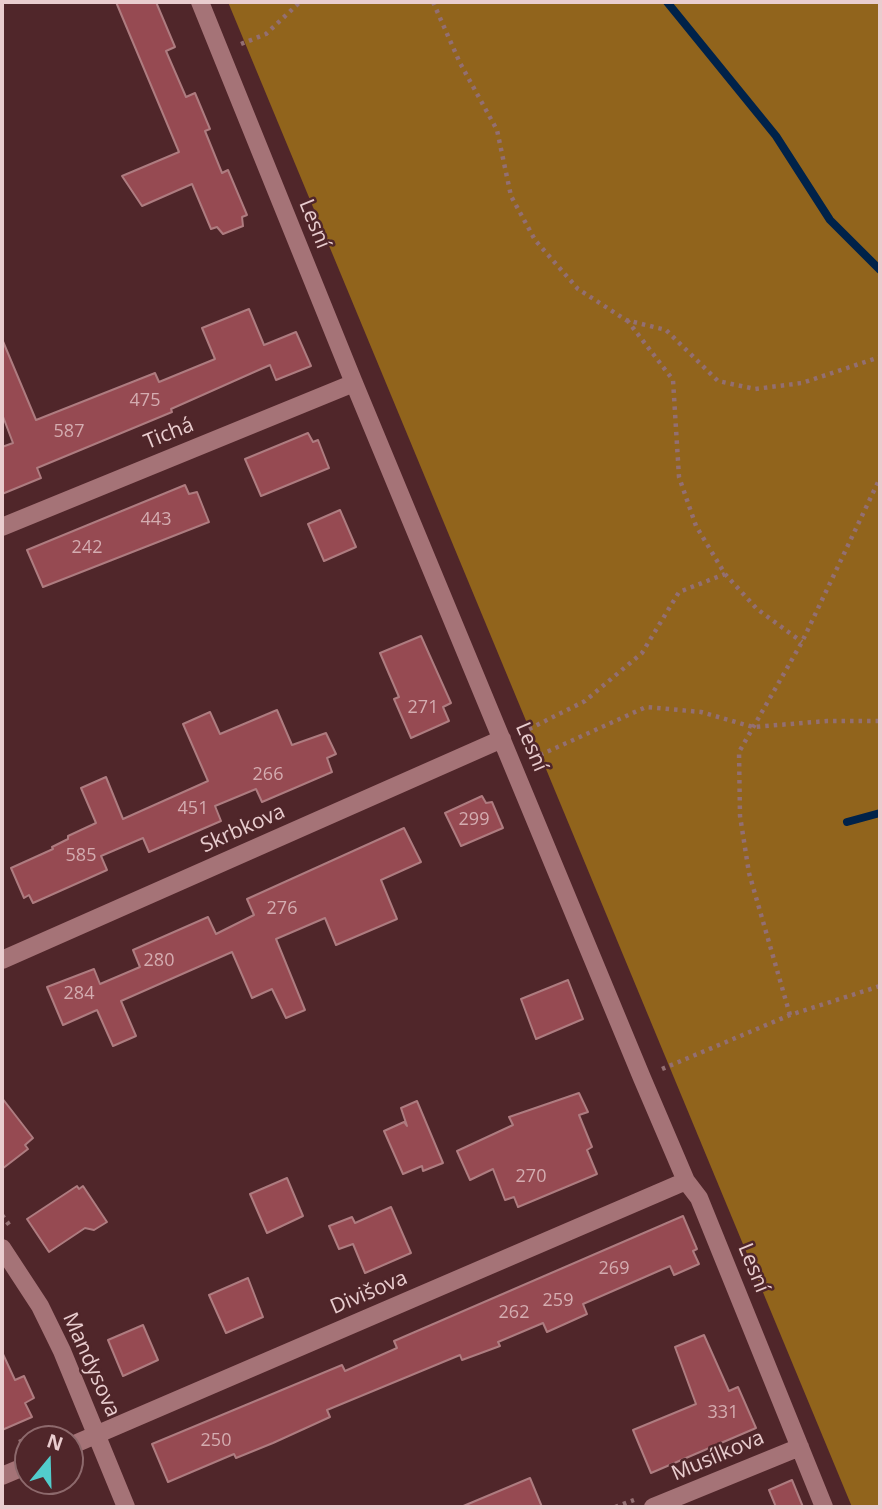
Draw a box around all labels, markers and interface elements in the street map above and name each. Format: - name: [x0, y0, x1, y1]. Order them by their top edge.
- street label: Lesní: [293, 196, 335, 252]
- house number: 475: [130, 390, 160, 412]
- street label: Tichá: [140, 413, 198, 455]
- house number: 587: [54, 421, 84, 443]
- house number: 443: [141, 509, 171, 531]
- house number: 242: [72, 537, 102, 559]
- house number: 271: [408, 697, 438, 719]
- street label: Lesní: [509, 719, 553, 775]
- house number: 266: [253, 764, 283, 786]
- house number: 451: [178, 798, 208, 820]
- street label: Skrbkova: [197, 799, 289, 859]
- house number: 299: [459, 809, 489, 831]
- house number: 585: [66, 845, 96, 867]
- house number: 276: [267, 898, 297, 920]
- house number: 280: [144, 950, 174, 972]
- house number: 284: [64, 983, 94, 1005]
- house number: 270: [516, 1166, 546, 1188]
- street label: Lesní: [732, 1240, 774, 1296]
- house number: 269: [599, 1258, 629, 1280]
- street label: Divišova: [327, 1266, 411, 1320]
- house number: 259: [543, 1290, 573, 1312]
- house number: 262: [499, 1302, 529, 1324]
- street label: Mandysova: [57, 1309, 125, 1421]
- house number: 331: [708, 1402, 738, 1424]
- north arrow: [14, 1425, 84, 1495]
- street label: Musílkova: [668, 1425, 768, 1487]
- text: N: [44, 1427, 67, 1457]
- house number: 250: [201, 1430, 231, 1452]

